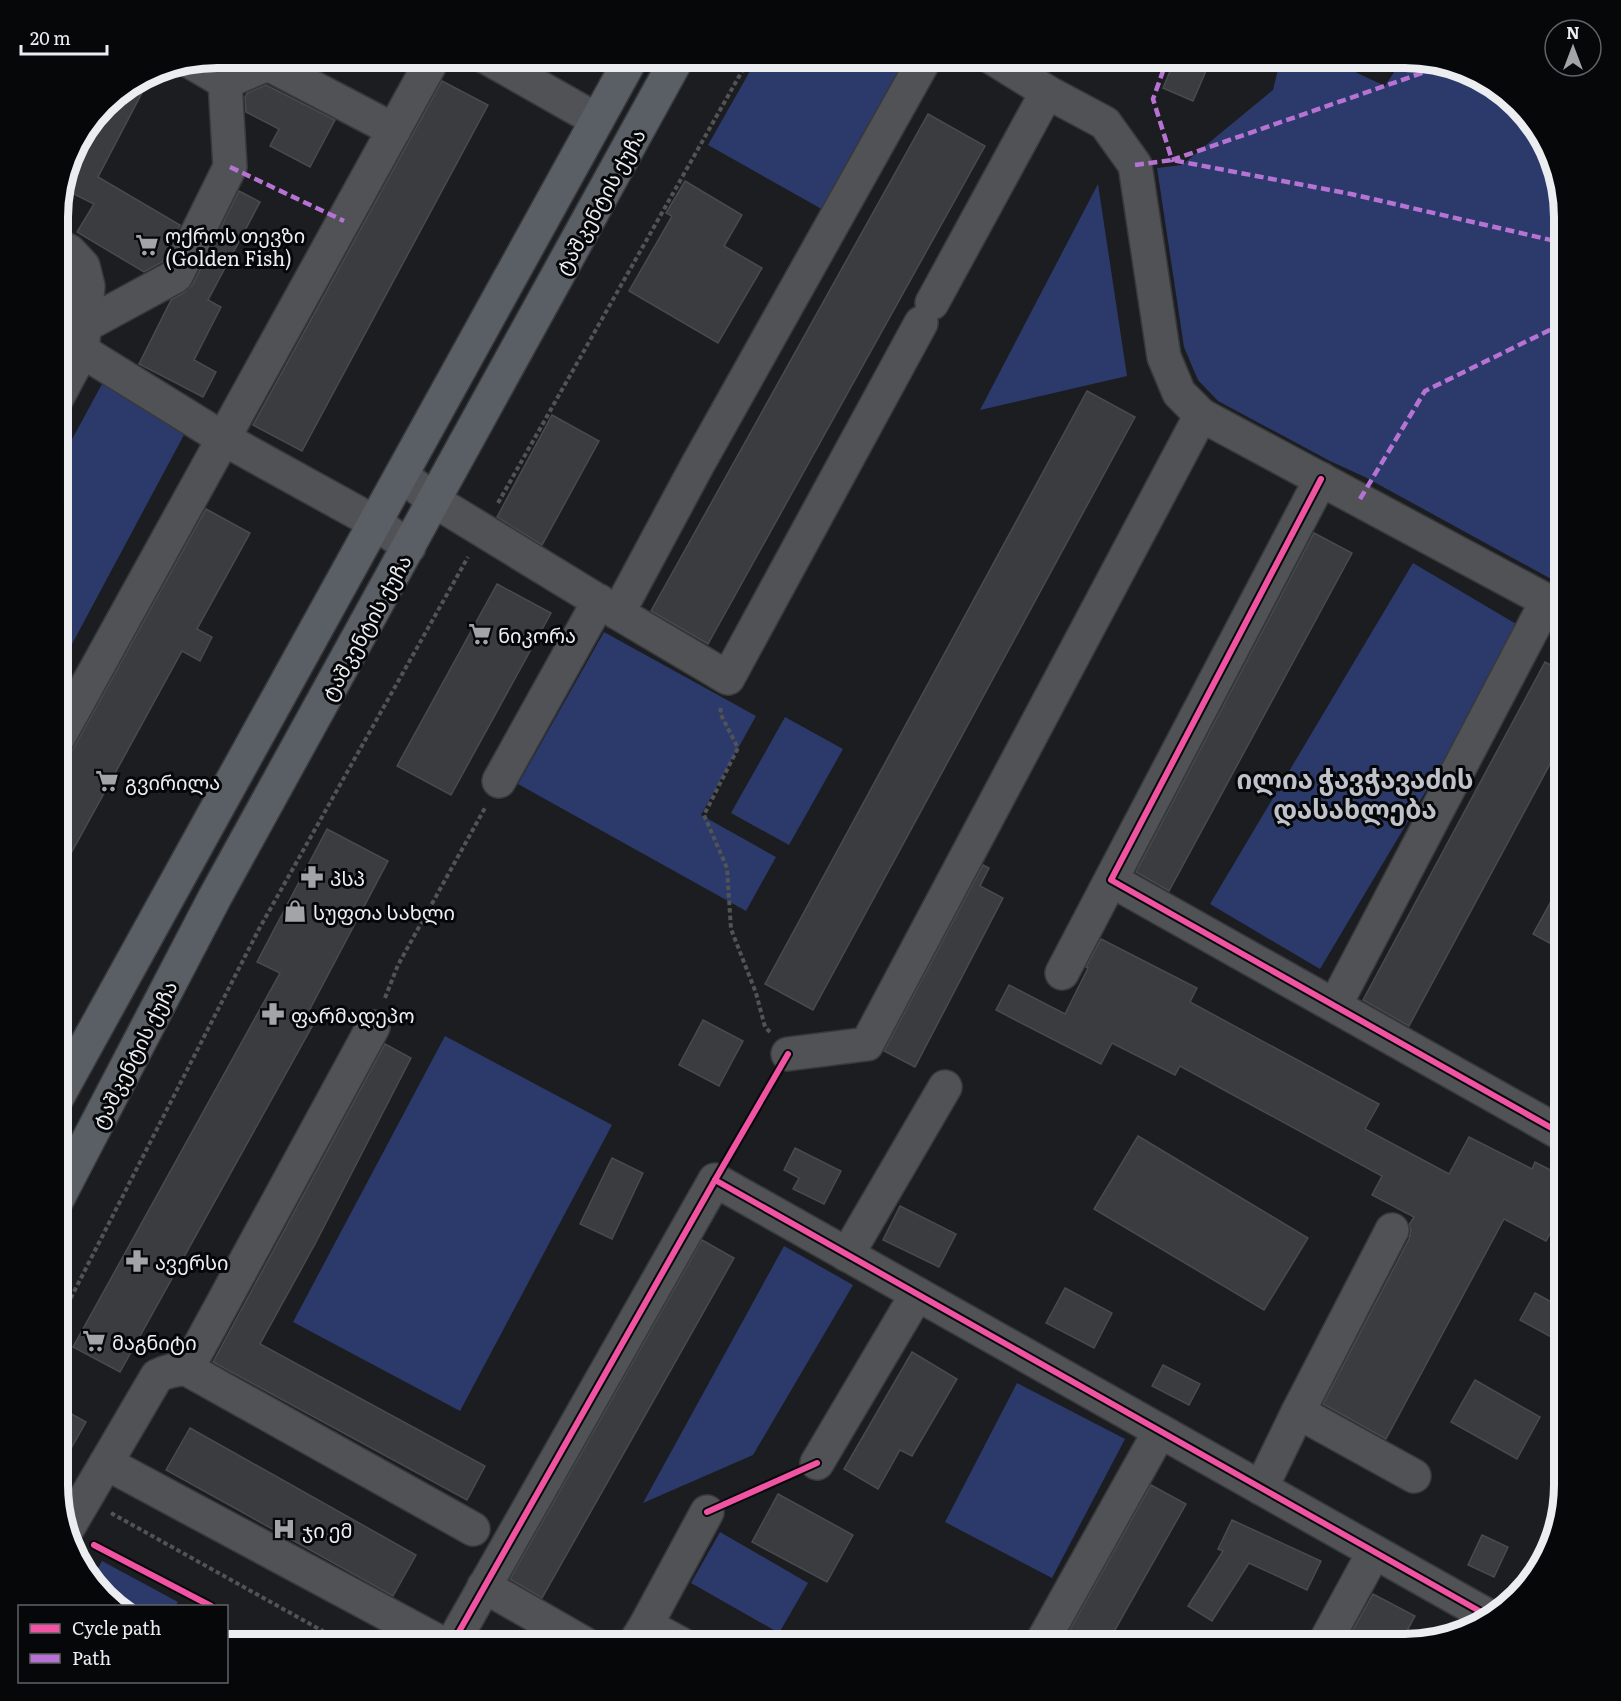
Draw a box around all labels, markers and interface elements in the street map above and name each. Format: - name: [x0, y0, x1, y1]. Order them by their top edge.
- scale bar: [21, 18, 106, 56]
- north arrow: [1543, 18, 1603, 78]
- text: N: [1566, 20, 1580, 44]
- text: 20 m: [30, 24, 71, 51]
- street label: ტაშკენტის ქუჩა: [546, 122, 652, 280]
- place label: ოქროს თევზი (Golden Fish): [165, 219, 305, 272]
- supermarket icon: ოქროს თევზი (Golden Fish): [134, 232, 160, 258]
- street label: ტაშკენტის ქუჩა: [312, 548, 418, 706]
- place label: ნიკორა: [498, 619, 576, 649]
- supermarket icon: ნიკორა: [467, 621, 493, 647]
- district label: ილია ჭავჭავაძის დასახლება: [1236, 758, 1474, 827]
- place label: გვირილა: [125, 766, 220, 796]
- supermarket icon: გვირილა: [94, 768, 120, 794]
- place label: პსპ: [330, 862, 365, 892]
- pharmacy icon: პსპ: [299, 864, 325, 890]
- place label: სუფთა სახლი: [313, 896, 455, 926]
- shop icon: სუფთა სახლი: [282, 898, 308, 924]
- street label: ტაშკენტის ქუჩა: [83, 975, 183, 1133]
- place label: ფარმადეპო: [291, 999, 414, 1029]
- pharmacy icon: ფარმადეპო: [260, 1001, 286, 1027]
- place label: ავერსი: [155, 1246, 229, 1276]
- pharmacy icon: ავერსი: [124, 1248, 150, 1274]
- place label: მაგნიტი: [112, 1326, 197, 1356]
- supermarket icon: მაგნიტი: [81, 1328, 107, 1354]
- place label: ჯი ემ: [302, 1514, 353, 1544]
- hospital icon: ჯი ემ: [271, 1516, 297, 1542]
- legend: [18, 1605, 228, 1683]
- text: Cycle path: [72, 1614, 161, 1641]
- text: Path: [72, 1644, 111, 1671]

